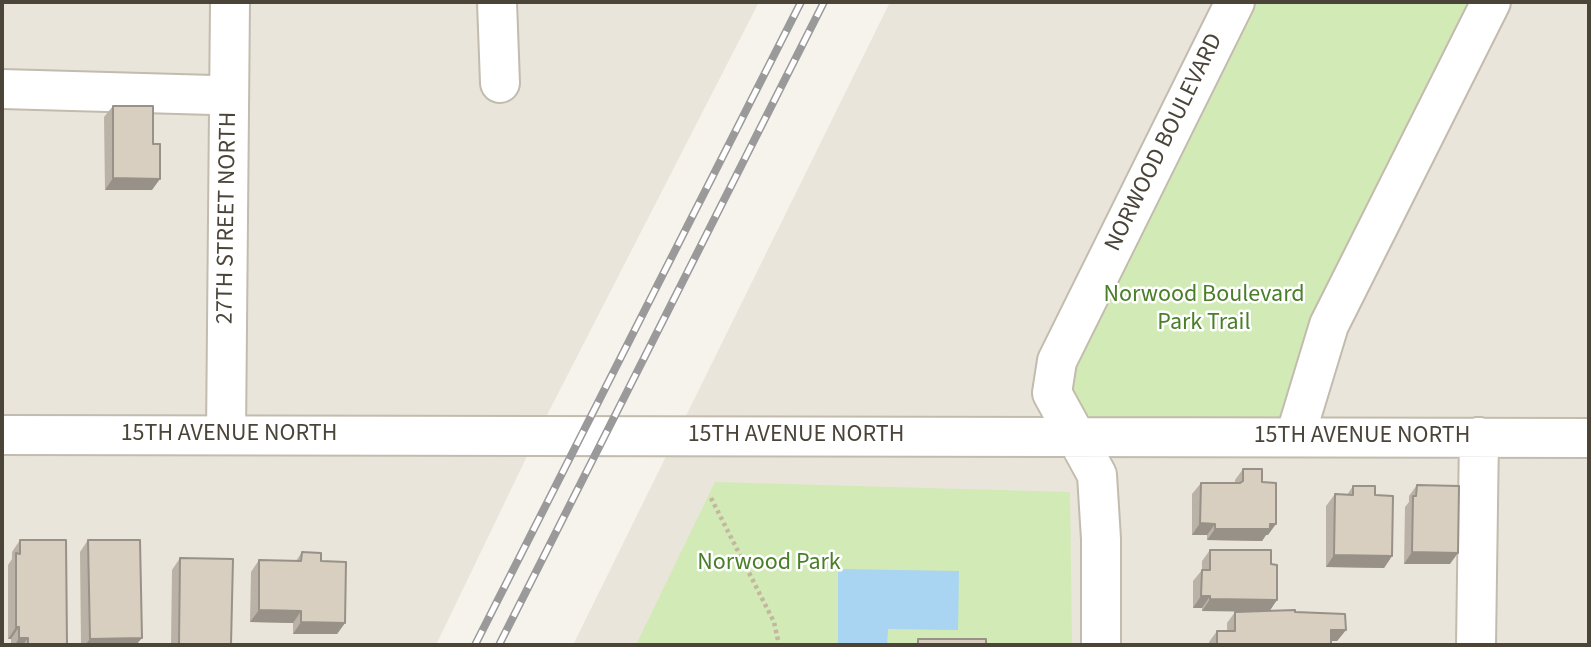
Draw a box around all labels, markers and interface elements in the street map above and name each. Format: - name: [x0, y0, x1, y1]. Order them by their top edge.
- street label: NORWOOD BOULEVARD: [1100, 29, 1230, 257]
- street label: 27TH STREET NORTH: [212, 112, 244, 324]
- park label: Norwood Boulevard Park Trail: [1103, 282, 1305, 338]
- street label: 15TH AVENUE NORTH: [121, 421, 337, 449]
- street label: 15TH AVENUE NORTH: [688, 422, 904, 450]
- street label: 15TH AVENUE NORTH: [1254, 423, 1470, 451]
- park label: Norwood Park: [697, 550, 841, 578]

